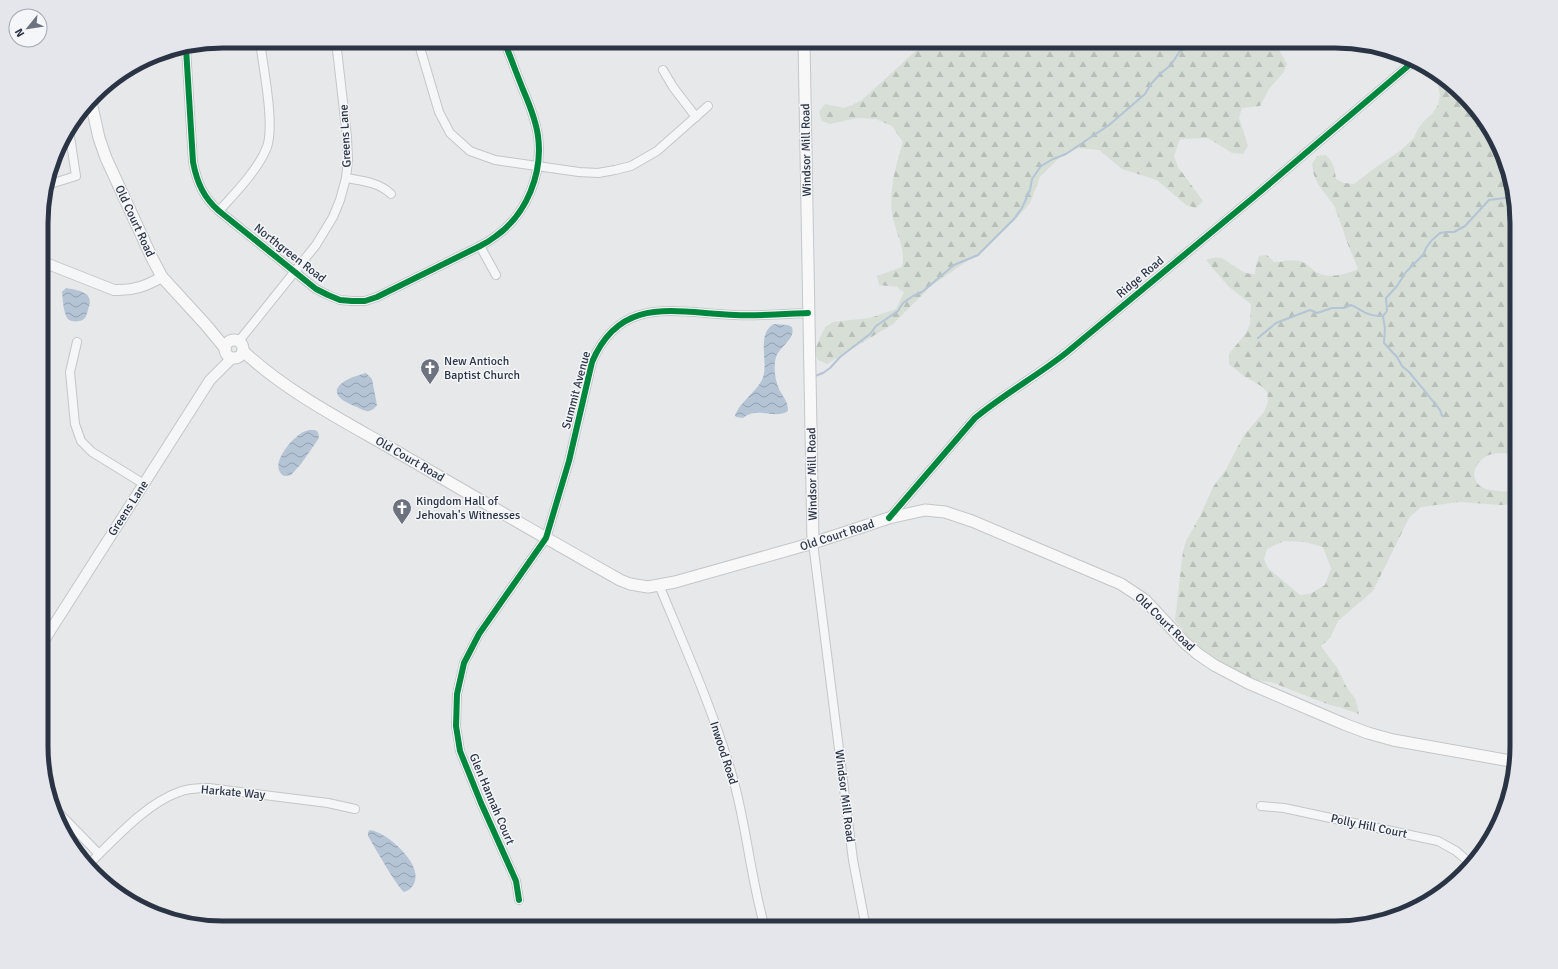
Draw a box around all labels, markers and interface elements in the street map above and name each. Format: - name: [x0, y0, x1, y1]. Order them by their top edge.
- north arrow: [8, 8, 48, 48]
- text: N: [12, 26, 27, 39]
- street label: Windsor Mill Road: [798, 103, 815, 197]
- street label: Greens Lane: [336, 104, 355, 168]
- street label: Old Court Road: [111, 183, 158, 260]
- street label: Northgreen Road: [251, 221, 329, 286]
- street label: Ridge Road: [1113, 253, 1167, 302]
- street label: Summit Avenue: [559, 350, 594, 431]
- place label: New Antioch Baptist Church: [444, 354, 520, 383]
- church icon: New Antioch Baptist Church: [419, 357, 441, 385]
- street label: Windsor Mill Road: [804, 427, 821, 521]
- street label: Old Court Road: [372, 434, 447, 485]
- street label: Greens Lane: [105, 478, 152, 539]
- place label: Kingdom Hall of Jehovah's Witnesses: [416, 494, 520, 523]
- church icon: Kingdom Hall of Jehovah's Witnesses: [391, 497, 413, 525]
- street label: Old Court Road: [798, 516, 876, 555]
- street label: Old Court Road: [1132, 590, 1198, 655]
- street label: Inwood Road: [706, 720, 741, 787]
- street label: Windsor Mill Road: [831, 749, 858, 843]
- street label: Glen Hannah Court: [466, 751, 518, 847]
- street label: Harkate Way: [200, 782, 266, 803]
- street label: Polly Hill Court: [1329, 811, 1408, 842]

